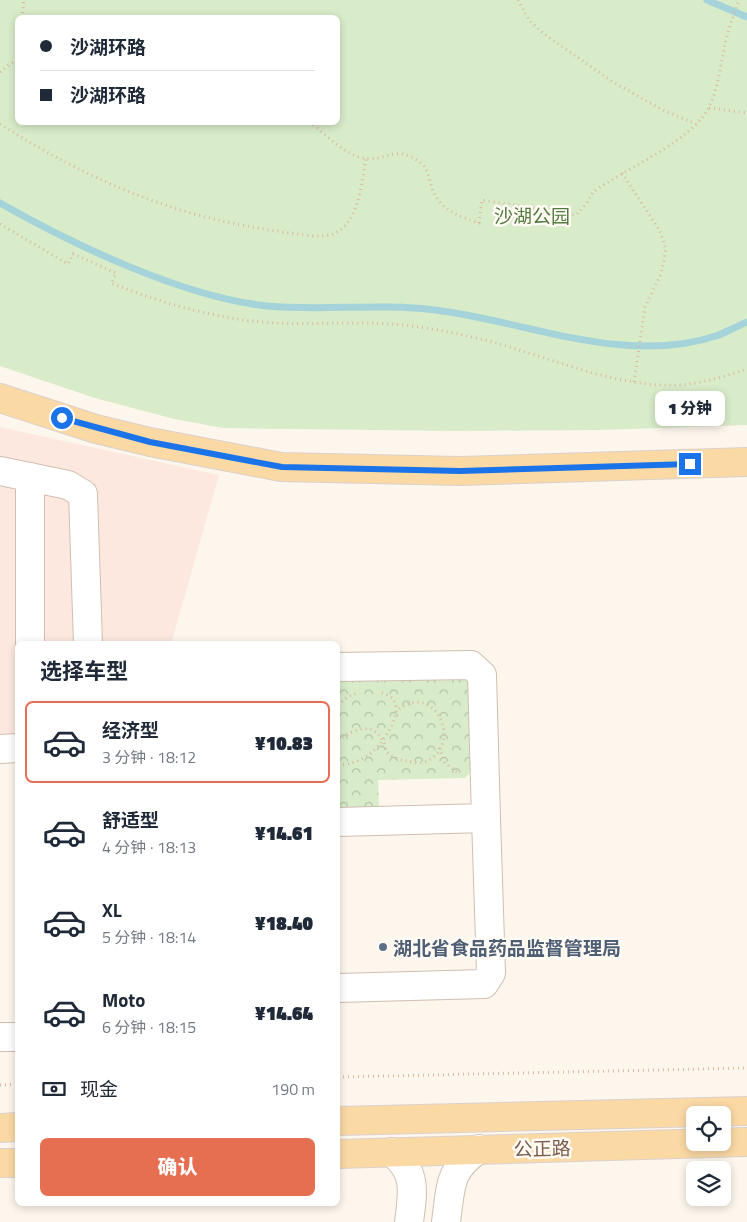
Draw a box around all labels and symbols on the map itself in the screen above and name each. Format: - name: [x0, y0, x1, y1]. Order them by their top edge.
- park label: 沙湖公园: [494, 201, 570, 230]
- callout: 1 分钟: [655, 392, 725, 426]
- route start: [51, 407, 73, 429]
- route end: [679, 453, 701, 475]
- place label: 湖北省食品药品监督管理局: [393, 933, 621, 962]
- marker: 湖北省食品药品监督管理局: [377, 941, 389, 953]
- street label: 公正路: [513, 1133, 571, 1163]

